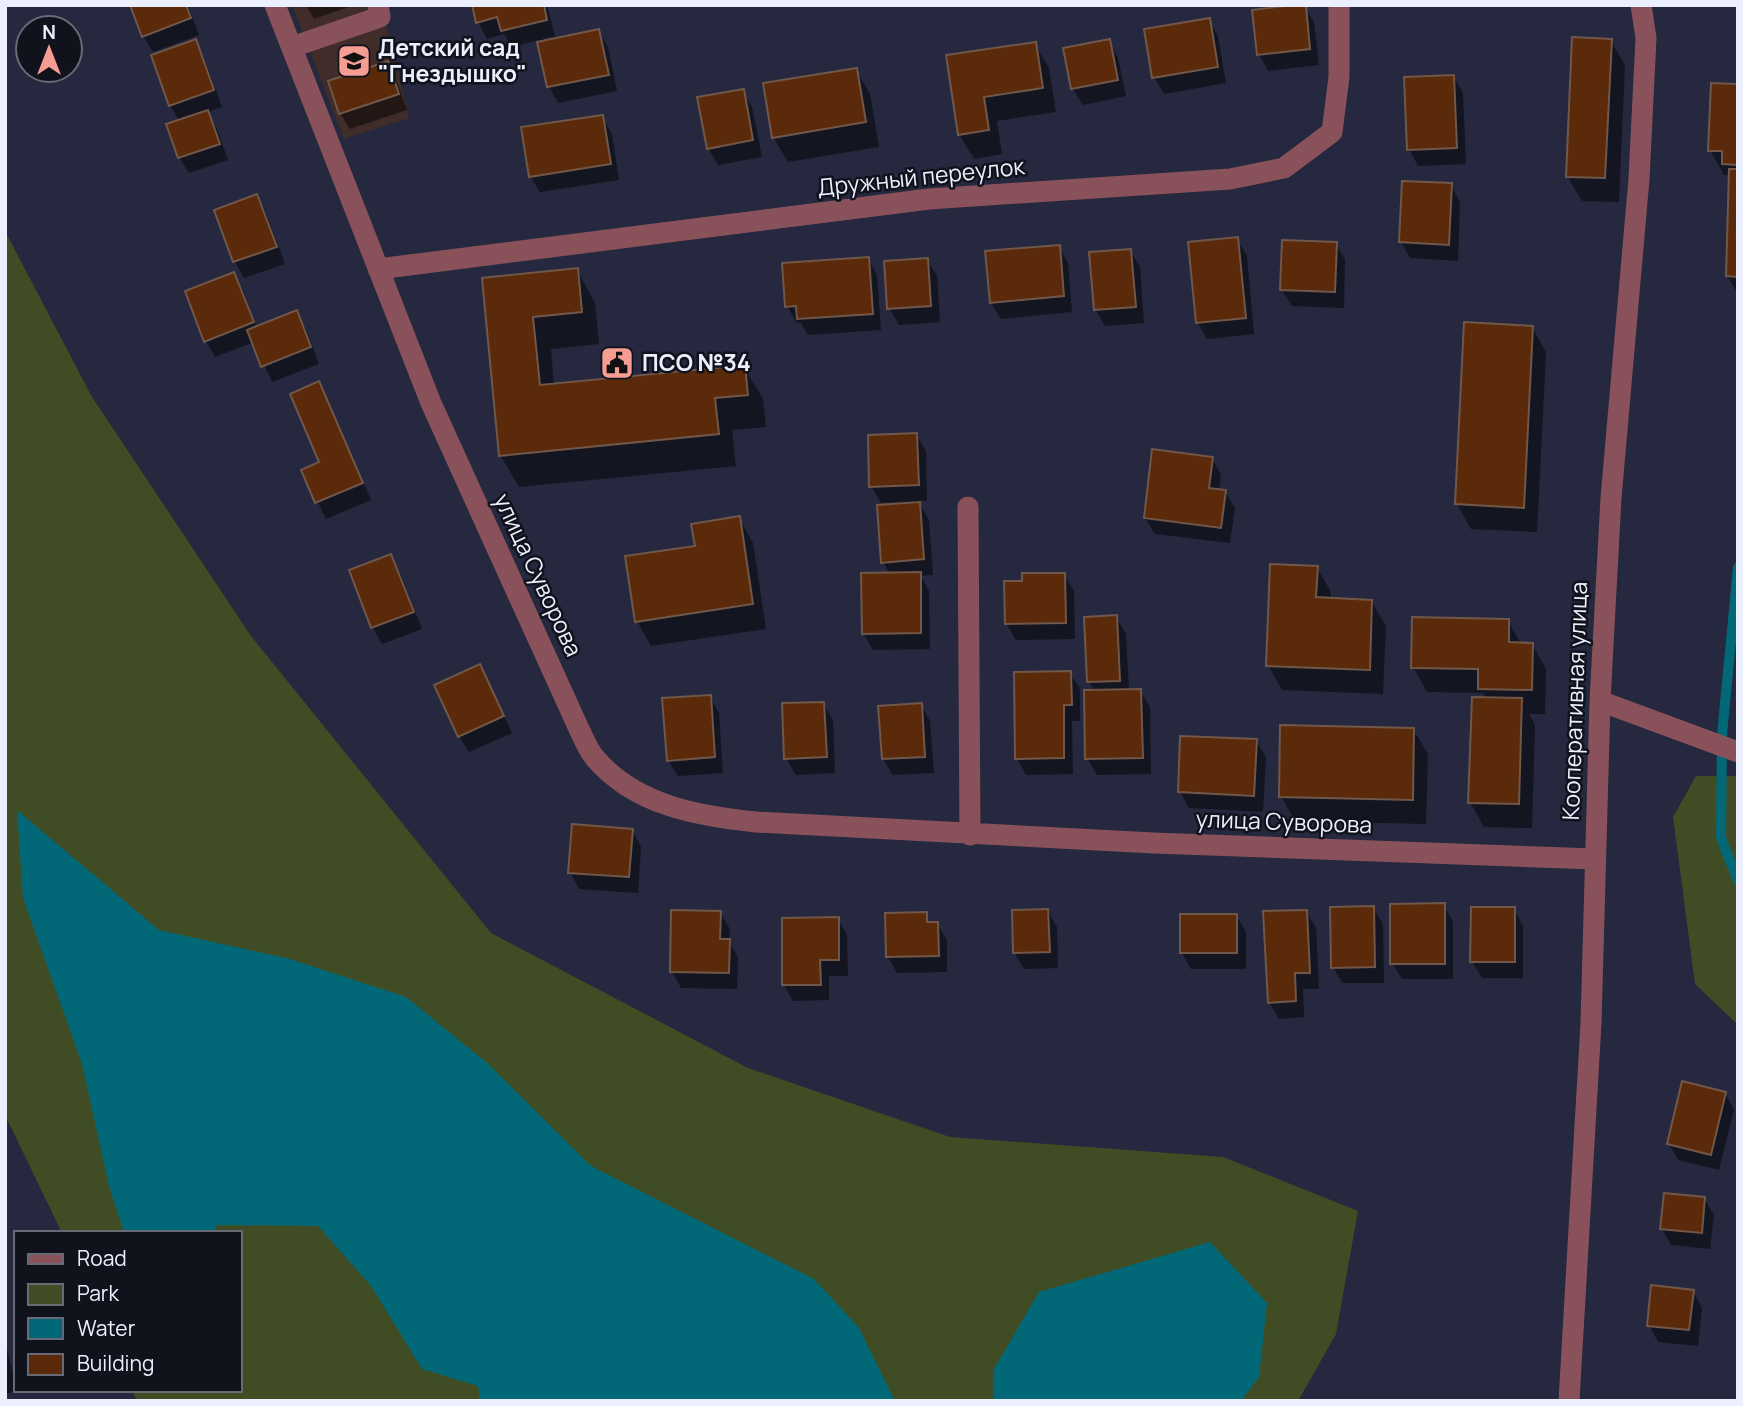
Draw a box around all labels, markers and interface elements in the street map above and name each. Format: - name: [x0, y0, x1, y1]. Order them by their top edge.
- north arrow: [14, 14, 84, 84]
- text: N: [42, 19, 56, 45]
- place label: Детский сад "Гнездышко": [378, 31, 527, 89]
- school or university icon: Детский сад "Гнездышко": [335, 42, 373, 80]
- street label: Дружный переулок: [816, 149, 1027, 203]
- public building icon: ПСО №34: [598, 344, 636, 382]
- place label: ПСО №34: [642, 346, 751, 378]
- street label: улица Суворова: [487, 488, 591, 661]
- street label: Кооперативная улица: [1554, 581, 1594, 821]
- street label: улица Суворова: [1195, 802, 1373, 840]
- legend: [14, 1231, 242, 1392]
- text: Road: [77, 1244, 127, 1272]
- text: Park: [77, 1279, 119, 1307]
- text: Water: [77, 1314, 136, 1342]
- text: Building: [77, 1349, 154, 1377]

